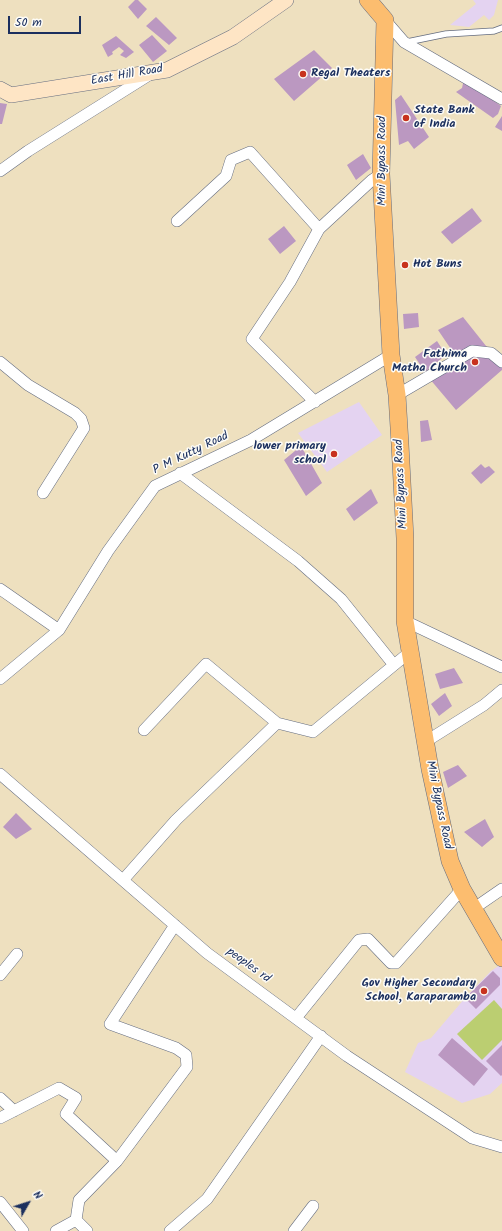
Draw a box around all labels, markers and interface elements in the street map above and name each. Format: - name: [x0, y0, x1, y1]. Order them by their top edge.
- scale bar: [10, 8, 83, 34]
- text: 50 m: [15, 13, 42, 32]
- street label: East Hill Road: [90, 63, 164, 89]
- place label: Regal Theaters: [311, 67, 390, 81]
- marker: Regal Theaters: [298, 69, 308, 79]
- place label: State Bank of India: [414, 104, 474, 132]
- marker: State Bank of India: [401, 113, 411, 123]
- street label: Mini Bypass Road: [376, 116, 390, 206]
- place label: Hot Buns: [413, 258, 462, 272]
- marker: Hot Buns: [400, 260, 410, 270]
- place label: Fathima Matha Church: [392, 348, 467, 376]
- marker: Fathima Matha Church: [470, 357, 480, 367]
- street label: P M Kutty Road: [151, 429, 231, 479]
- street label: Mini Bypass Road: [392, 439, 412, 529]
- place label: lower primary school: [254, 440, 326, 468]
- marker: lower primary school: [329, 449, 339, 459]
- street label: Mini Bypass Road: [422, 759, 454, 851]
- street label: peoples rd: [223, 945, 273, 987]
- place label: Gov Higher Secondary School, Karaparamba: [362, 977, 476, 1005]
- marker: Gov Higher Secondary School, Karaparamba: [479, 986, 489, 996]
- north arrow: [8, 1183, 48, 1223]
- text: N: [28, 1187, 47, 1204]

